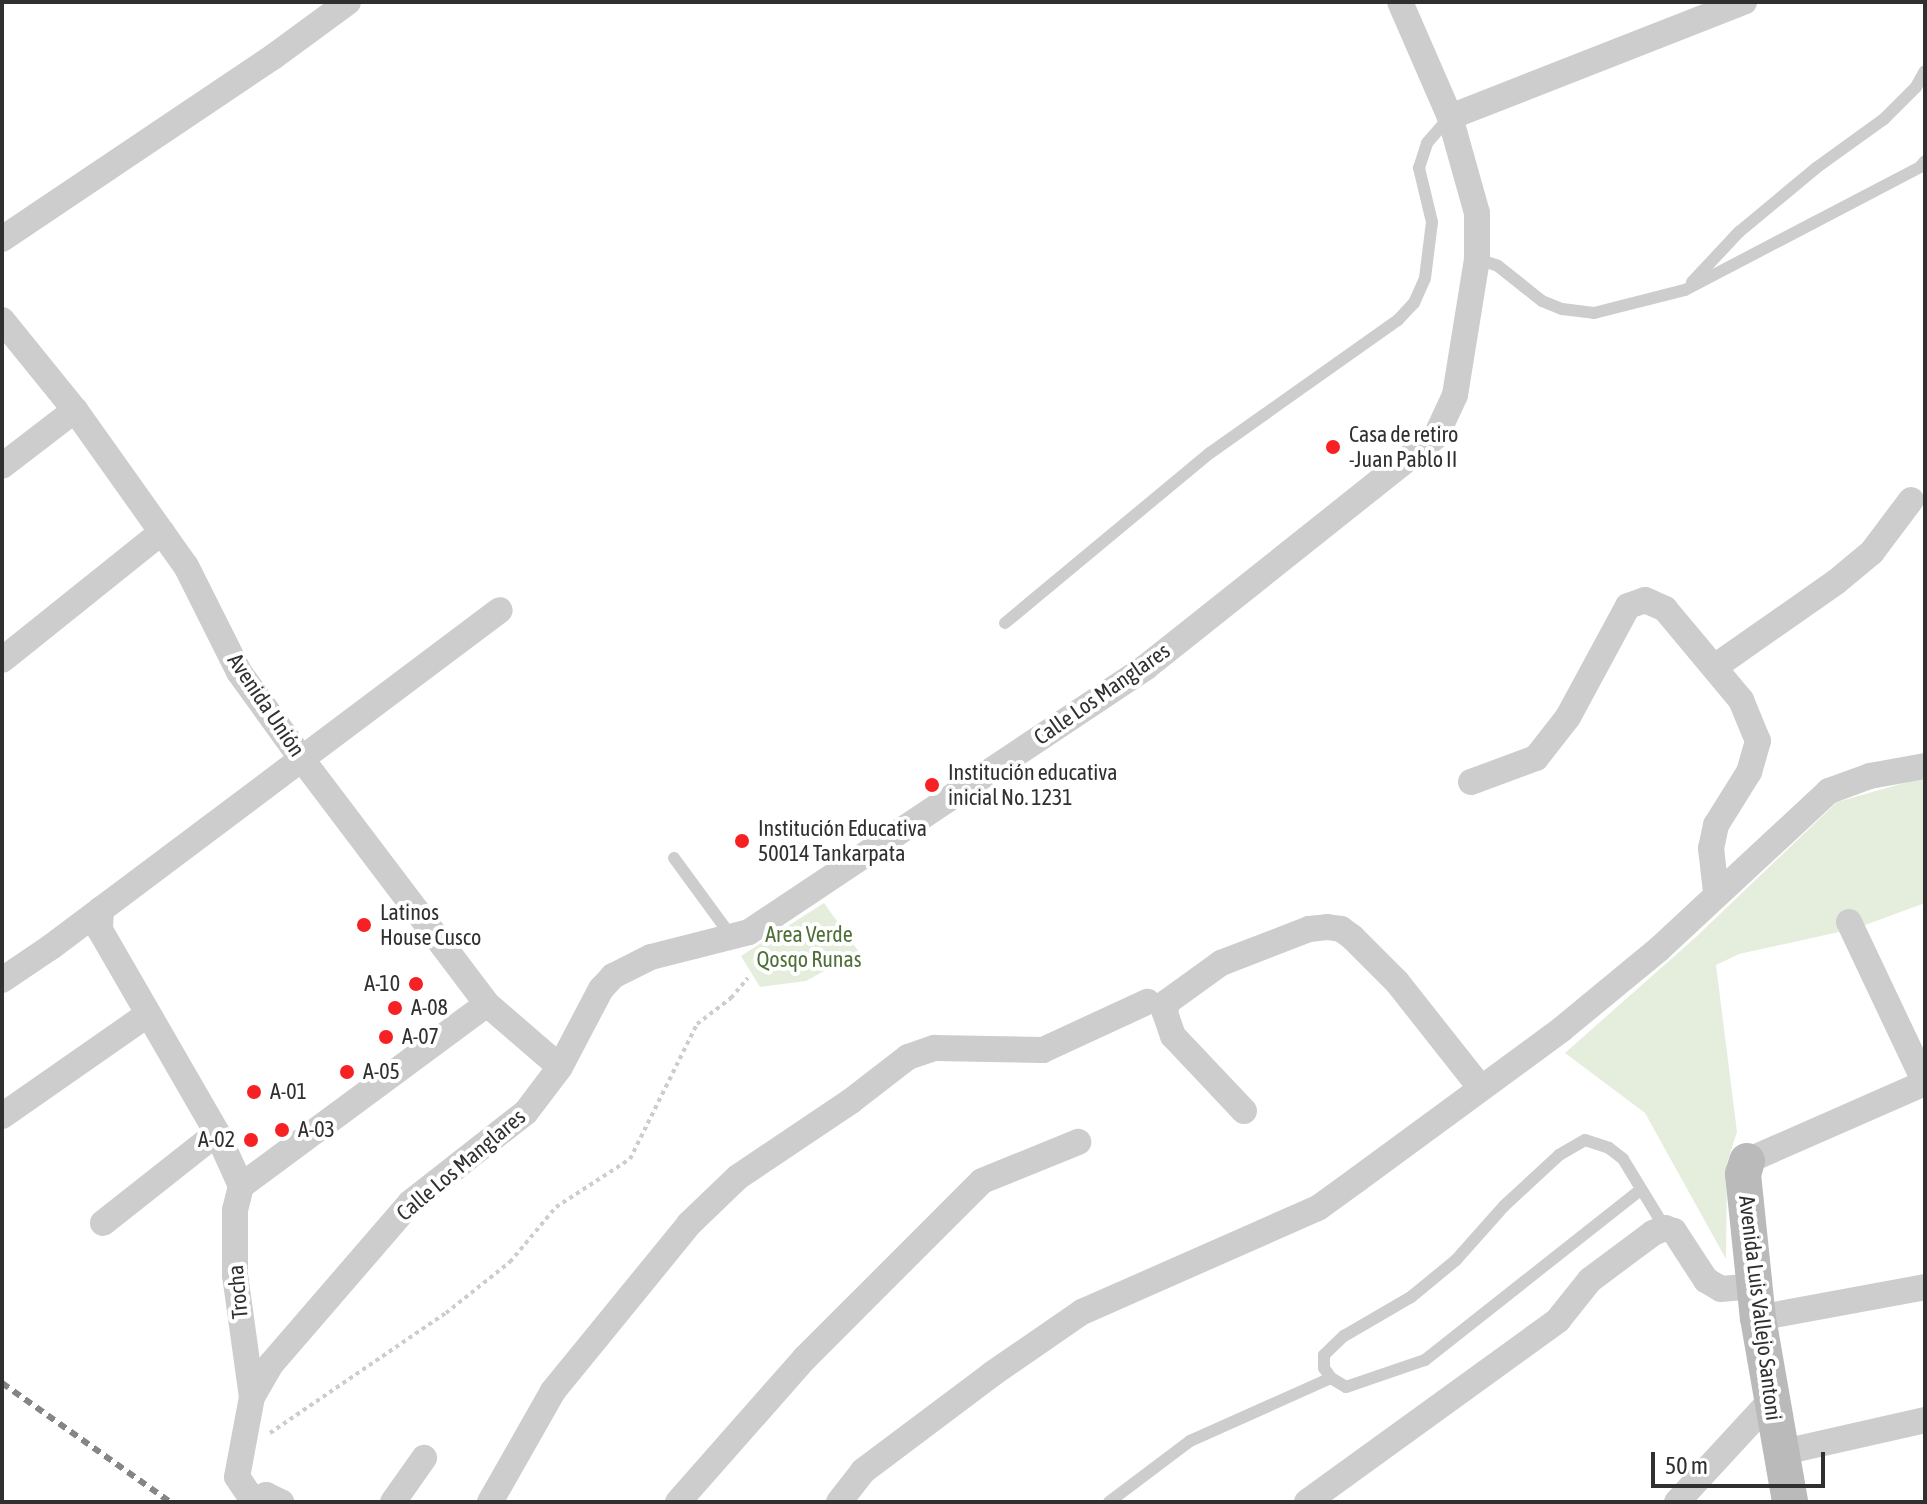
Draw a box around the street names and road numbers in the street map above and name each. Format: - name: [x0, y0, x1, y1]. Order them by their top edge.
- street label: Calle Los Manglares: [1029, 637, 1175, 751]
- street label: Avenida Unión: [222, 648, 310, 762]
- street label: Calle Los Manglares: [391, 1104, 531, 1226]
- street label: Avenida Luis Vallejo Santoni: [1733, 1194, 1787, 1422]
- street label: Trocha: [222, 1264, 254, 1320]

